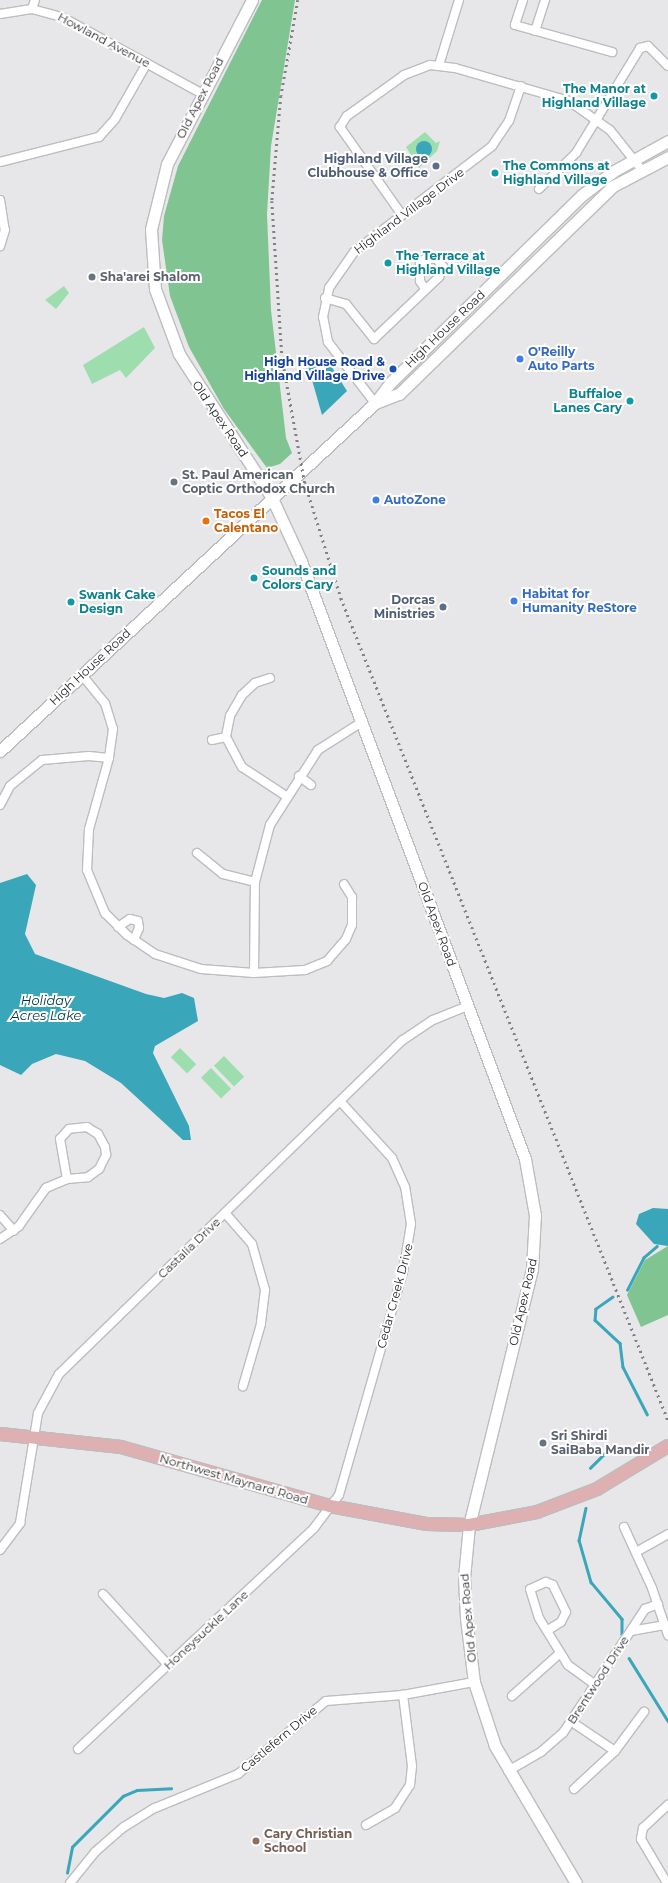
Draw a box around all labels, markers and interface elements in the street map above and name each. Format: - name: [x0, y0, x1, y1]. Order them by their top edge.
- street label: Howland Avenue: [55, 10, 153, 70]
- street label: Old Apex Road: [173, 55, 227, 141]
- place label: The Manor at Highland Village: [542, 82, 646, 110]
- marker: The Manor at Highland Village: [649, 91, 659, 101]
- place label: Highland Village Clubhouse & Office: [308, 152, 428, 180]
- place label: The Commons at Highland Village: [503, 159, 610, 187]
- marker: Highland Village Clubhouse & Office: [431, 161, 441, 171]
- street label: Highland Village Drive: [351, 165, 467, 257]
- marker: The Commons at Highland Village: [490, 168, 500, 178]
- place label: The Terrace at Highland Village: [396, 249, 500, 277]
- marker: The Terrace at Highland Village: [383, 258, 393, 268]
- place label: Sha'arei Shalom: [100, 270, 201, 284]
- marker: Sha'arei Shalom: [87, 272, 97, 282]
- street label: High House Road: [402, 287, 488, 371]
- place label: O'Reilly Auto Parts: [528, 345, 595, 373]
- marker: O'Reilly Auto Parts: [515, 354, 525, 364]
- place label: High House Road & Highland Village Drive: [244, 355, 385, 383]
- marker: High House Road & Highland Village Drive: [388, 364, 398, 374]
- street label: Old Apex Road: [189, 378, 251, 460]
- place label: Buffaloe Lanes Cary: [553, 387, 622, 415]
- marker: Buffaloe Lanes Cary: [625, 396, 635, 406]
- place label: St. Paul American Coptic Orthodox Church: [182, 468, 335, 496]
- marker: St. Paul American Coptic Orthodox Church: [169, 477, 179, 487]
- place label: AutoZone: [384, 493, 446, 507]
- marker: AutoZone: [371, 495, 381, 505]
- place label: Tacos El Calentano: [214, 507, 278, 535]
- marker: Tacos El Calentano: [201, 516, 211, 526]
- place label: Sounds and Colors Cary: [262, 564, 336, 592]
- marker: Sounds and Colors Cary: [249, 573, 259, 583]
- place label: Habitat for Humanity ReStore: [522, 587, 637, 615]
- place label: Swank Cake Design: [79, 588, 156, 616]
- place label: Dorcas Ministries: [374, 593, 435, 621]
- marker: Habitat for Humanity ReStore: [509, 596, 519, 606]
- marker: Swank Cake Design: [66, 597, 76, 607]
- marker: Dorcas Ministries: [438, 602, 448, 612]
- street label: High House Road: [47, 626, 133, 708]
- street label: Old Apex Road: [415, 880, 459, 968]
- water label: Holiday Acres Lake: [11, 993, 81, 1024]
- street label: Castalia Drive: [155, 1215, 223, 1281]
- street label: Cedar Creek Drive: [374, 1242, 416, 1350]
- street label: Old Apex Road: [506, 1257, 540, 1347]
- place label: Sri Shirdi SaiBaba Mandir: [551, 1429, 650, 1457]
- marker: Sri Shirdi SaiBaba Mandir: [538, 1438, 548, 1448]
- street label: Northwest Maynard Road: [158, 1451, 310, 1507]
- street label: Old Apex Road: [457, 1573, 479, 1663]
- street label: Honeysuckle Lane: [161, 1587, 251, 1673]
- street label: Brentwood Drive: [564, 1633, 632, 1727]
- street label: Castlefern Drive: [238, 1703, 320, 1775]
- place label: Cary Christian School: [264, 1827, 352, 1855]
- marker: Cary Christian School: [251, 1836, 261, 1846]

